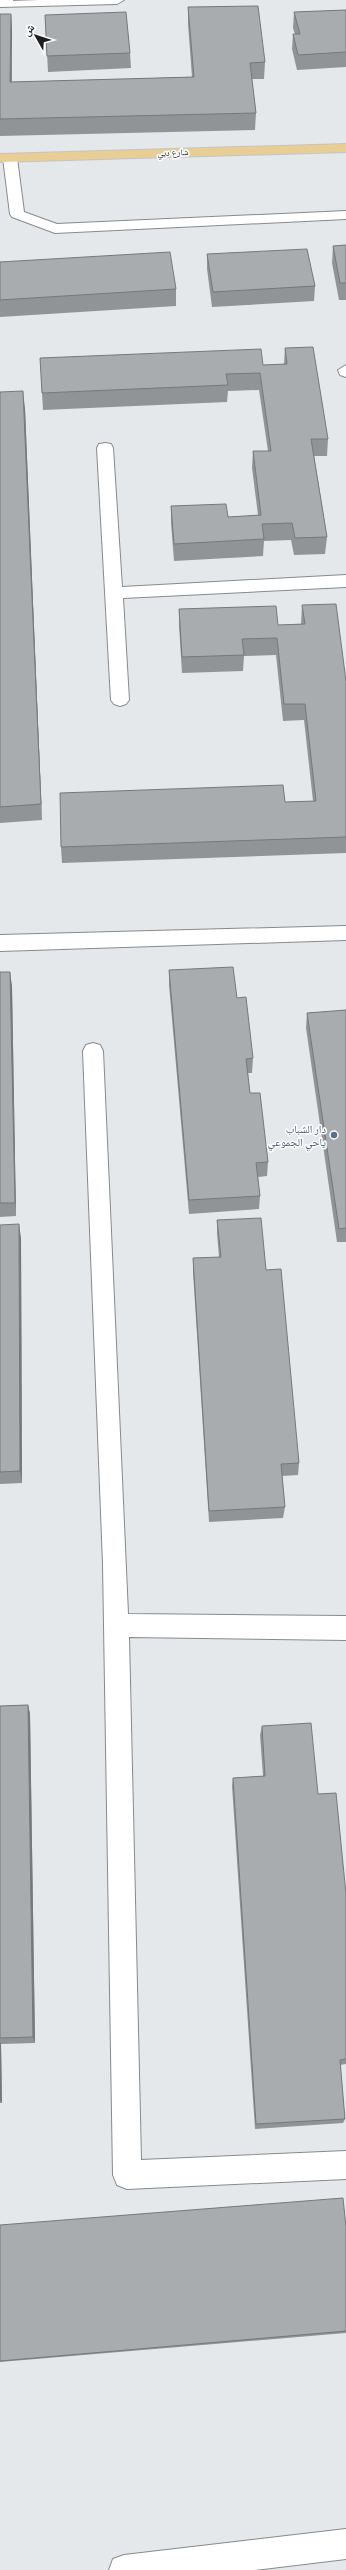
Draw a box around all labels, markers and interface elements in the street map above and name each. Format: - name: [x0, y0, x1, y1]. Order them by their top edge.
- north arrow: [16, 16, 56, 56]
- text: ش: [19, 21, 38, 39]
- street label: شارع دبي: [157, 146, 189, 160]
- place label: دار الشباب ياحي الجموعي: [268, 1122, 327, 1150]
- marker: دار الشباب ياحي الجموعي: [329, 1130, 339, 1140]

